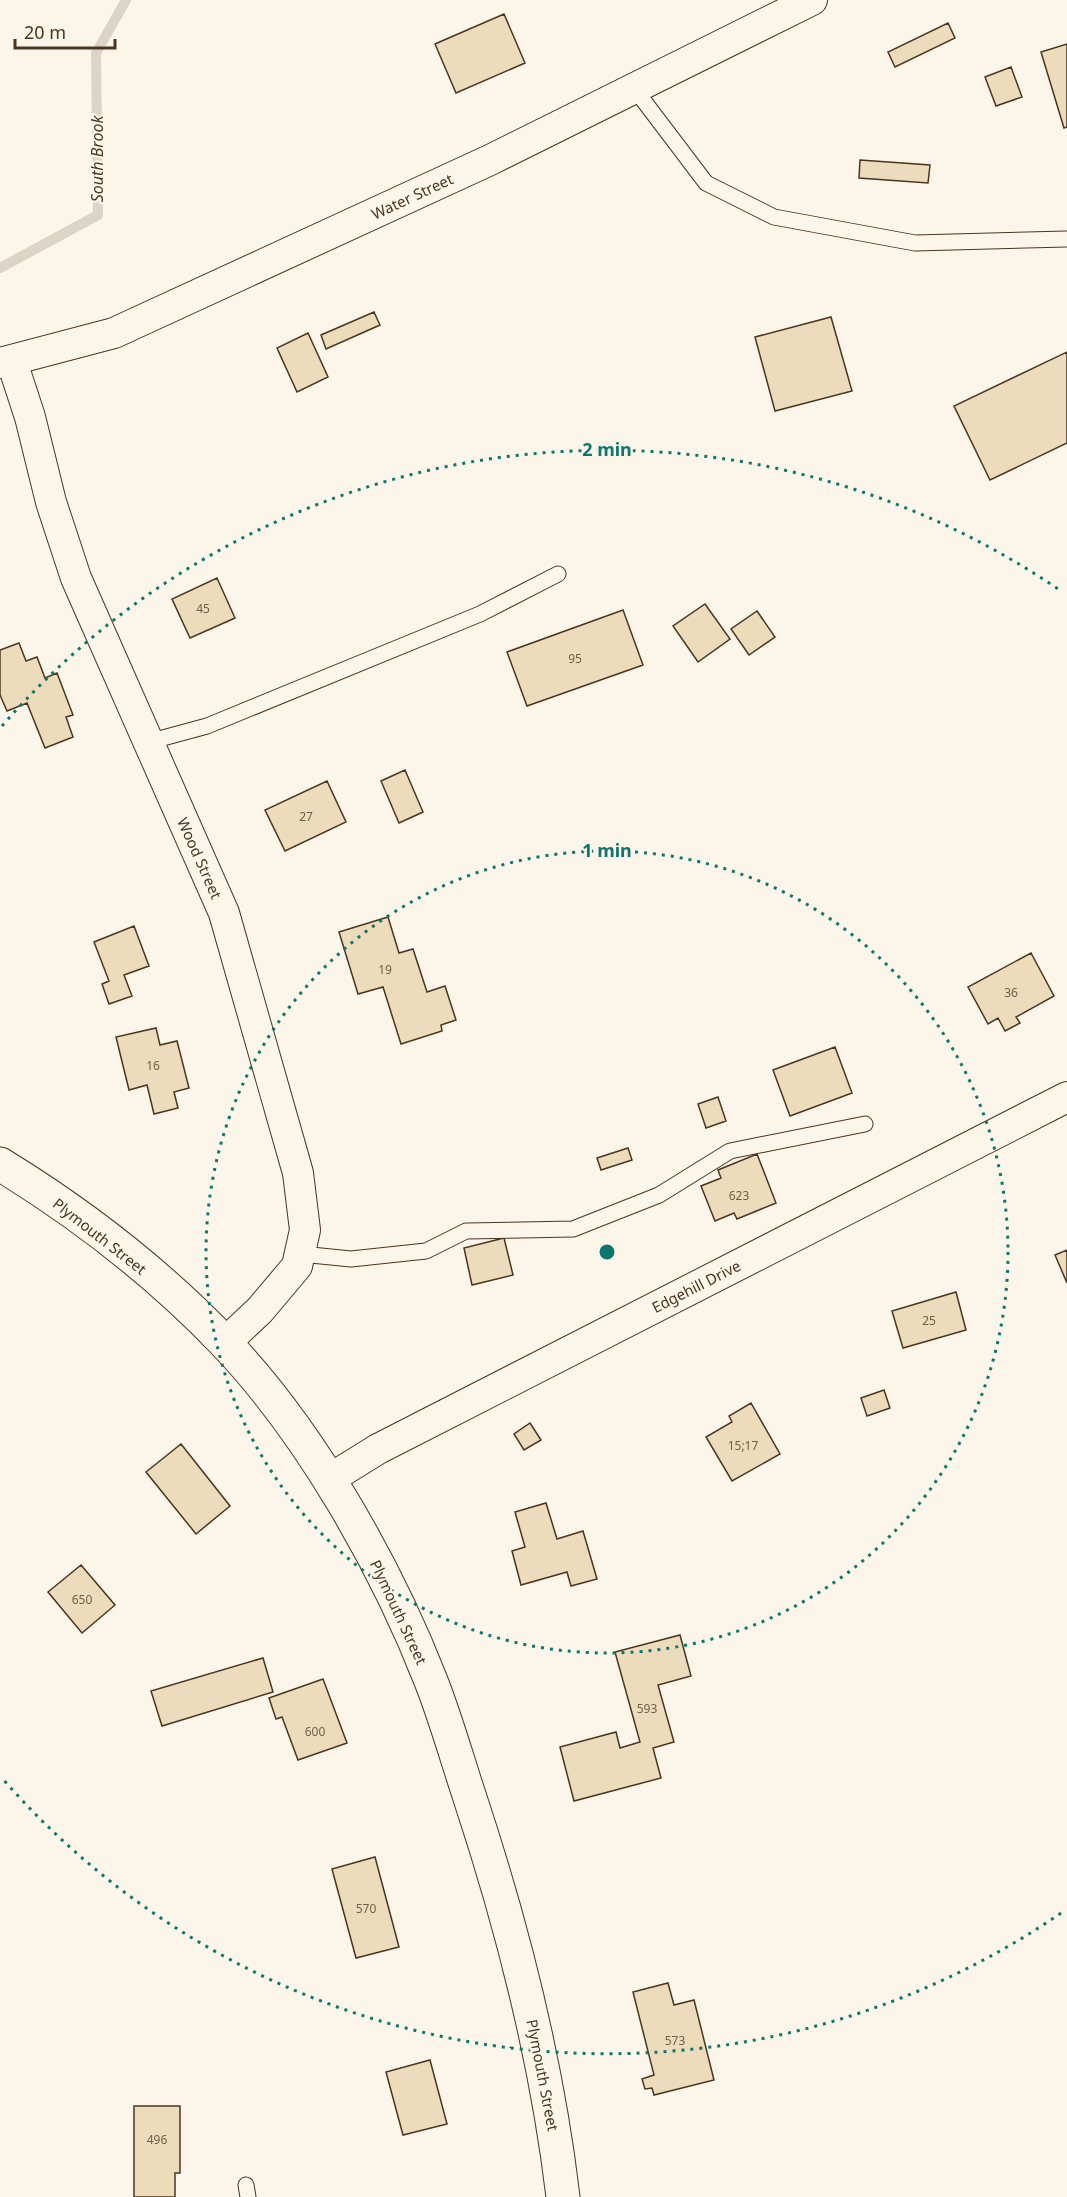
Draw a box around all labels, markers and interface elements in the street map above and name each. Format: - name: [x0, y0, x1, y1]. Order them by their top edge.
- scale bar: [15, 12, 116, 50]
- text: 20 m: [24, 20, 66, 44]
- water label: South Brook: [86, 115, 108, 202]
- street label: Water Street: [368, 168, 457, 224]
- text: 2 min: [582, 437, 632, 461]
- house number: 45: [196, 600, 210, 617]
- house number: 95: [568, 650, 582, 667]
- house number: 27: [299, 808, 313, 825]
- street label: Wood Street: [173, 814, 227, 902]
- text: 1 min: [582, 838, 632, 862]
- house number: 19: [378, 961, 392, 978]
- house number: 36: [1004, 984, 1018, 1001]
- house number: 16: [146, 1057, 160, 1074]
- house number: 623: [729, 1187, 749, 1204]
- street label: Plymouth Street: [49, 1193, 151, 1279]
- centre of rings: [597, 1242, 617, 1262]
- street label: Edgehill Drive: [648, 1255, 744, 1317]
- house number: 25: [922, 1312, 936, 1329]
- house number: 15;17: [728, 1437, 758, 1454]
- street label: Plymouth Street: [366, 1556, 432, 1668]
- house number: 650: [72, 1591, 92, 1608]
- house number: 593: [637, 1700, 657, 1717]
- house number: 600: [305, 1723, 325, 1740]
- house number: 570: [356, 1900, 376, 1917]
- street label: Plymouth Street: [522, 2017, 564, 2133]
- house number: 573: [665, 2032, 685, 2049]
- house number: 496: [147, 2131, 167, 2148]

